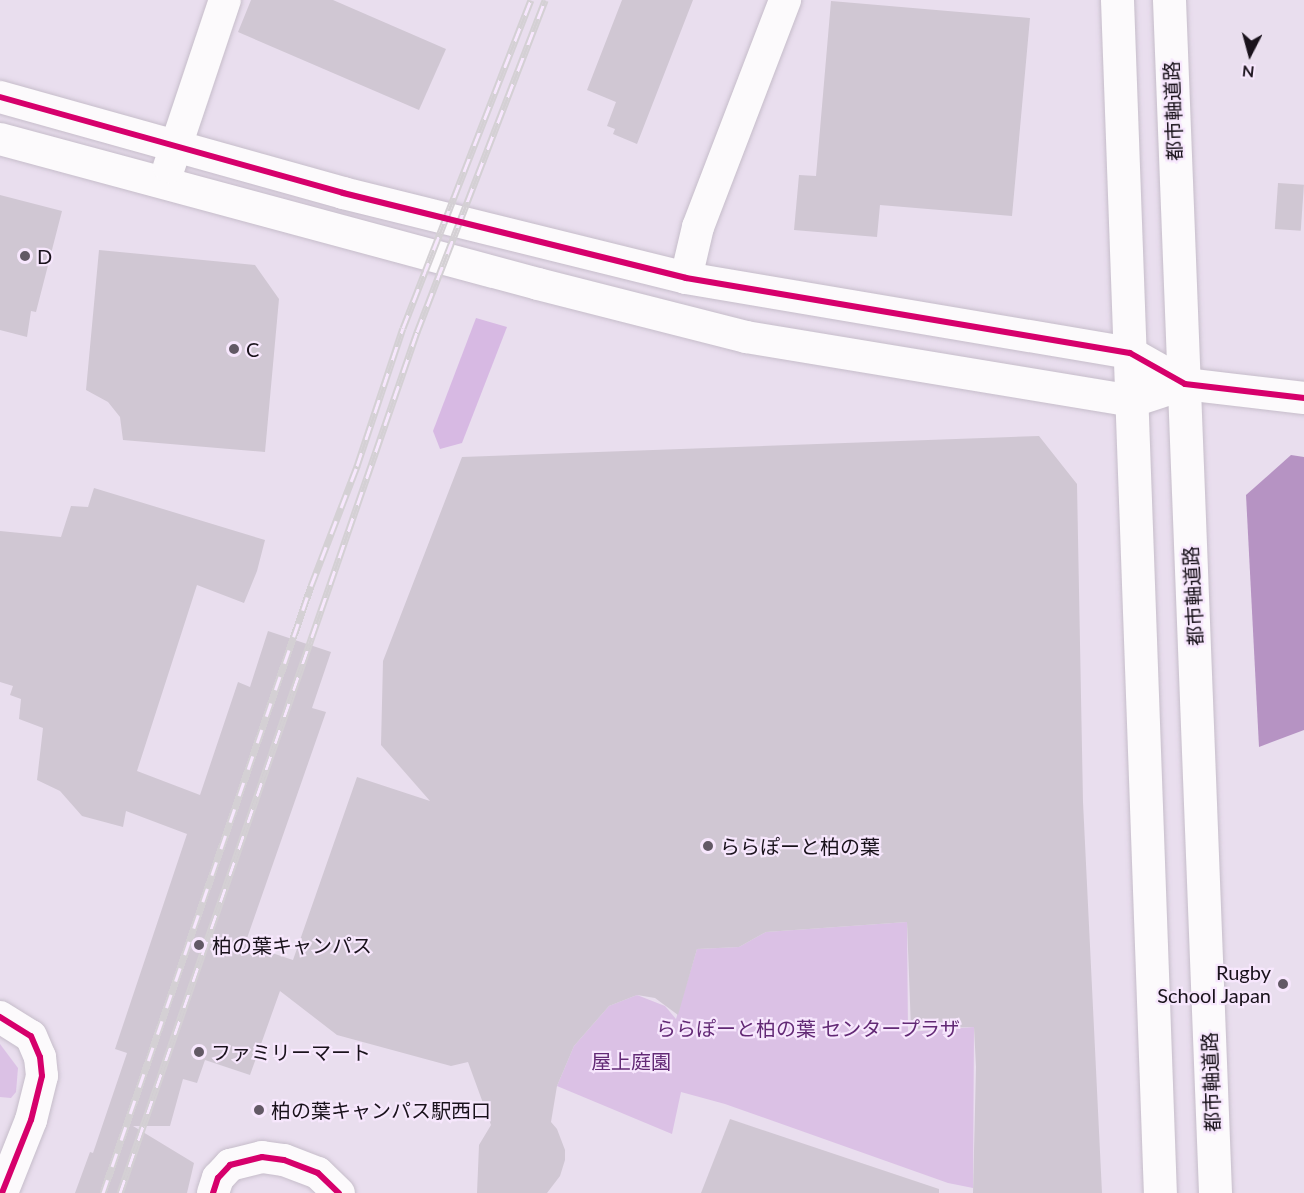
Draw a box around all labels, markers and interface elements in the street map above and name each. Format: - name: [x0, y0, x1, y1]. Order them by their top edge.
- north arrow: [1220, 24, 1280, 84]
- street label: 都市軸道路: [1159, 61, 1187, 161]
- text: N: [1241, 62, 1255, 82]
- place label: D: [37, 244, 52, 268]
- marker: D: [18, 249, 32, 263]
- place label: C: [246, 337, 259, 361]
- marker: C: [227, 342, 241, 356]
- street label: 都市軸道路: [1178, 545, 1208, 647]
- place label: ららぽーと柏の葉: [720, 834, 880, 858]
- marker: ららぽーと柏の葉: [701, 839, 715, 853]
- place label: 柏の葉キャンパス: [212, 933, 372, 957]
- marker: 柏の葉キャンパス: [190, 936, 208, 954]
- place label: Rugby School Japan: [1157, 960, 1271, 1007]
- marker: Rugby School Japan: [1276, 977, 1290, 991]
- park label: ららぽーと柏の葉 センタープラザ: [655, 1016, 961, 1040]
- street label: 都市軸道路: [1197, 1032, 1225, 1132]
- place label: ファミリーマート: [211, 1040, 371, 1064]
- marker: ファミリーマート: [192, 1045, 206, 1059]
- park label: 屋上庭園: [591, 1049, 671, 1073]
- place label: 柏の葉キャンパス駅西口: [271, 1098, 491, 1122]
- marker: 柏の葉キャンパス駅西口: [252, 1103, 266, 1117]

